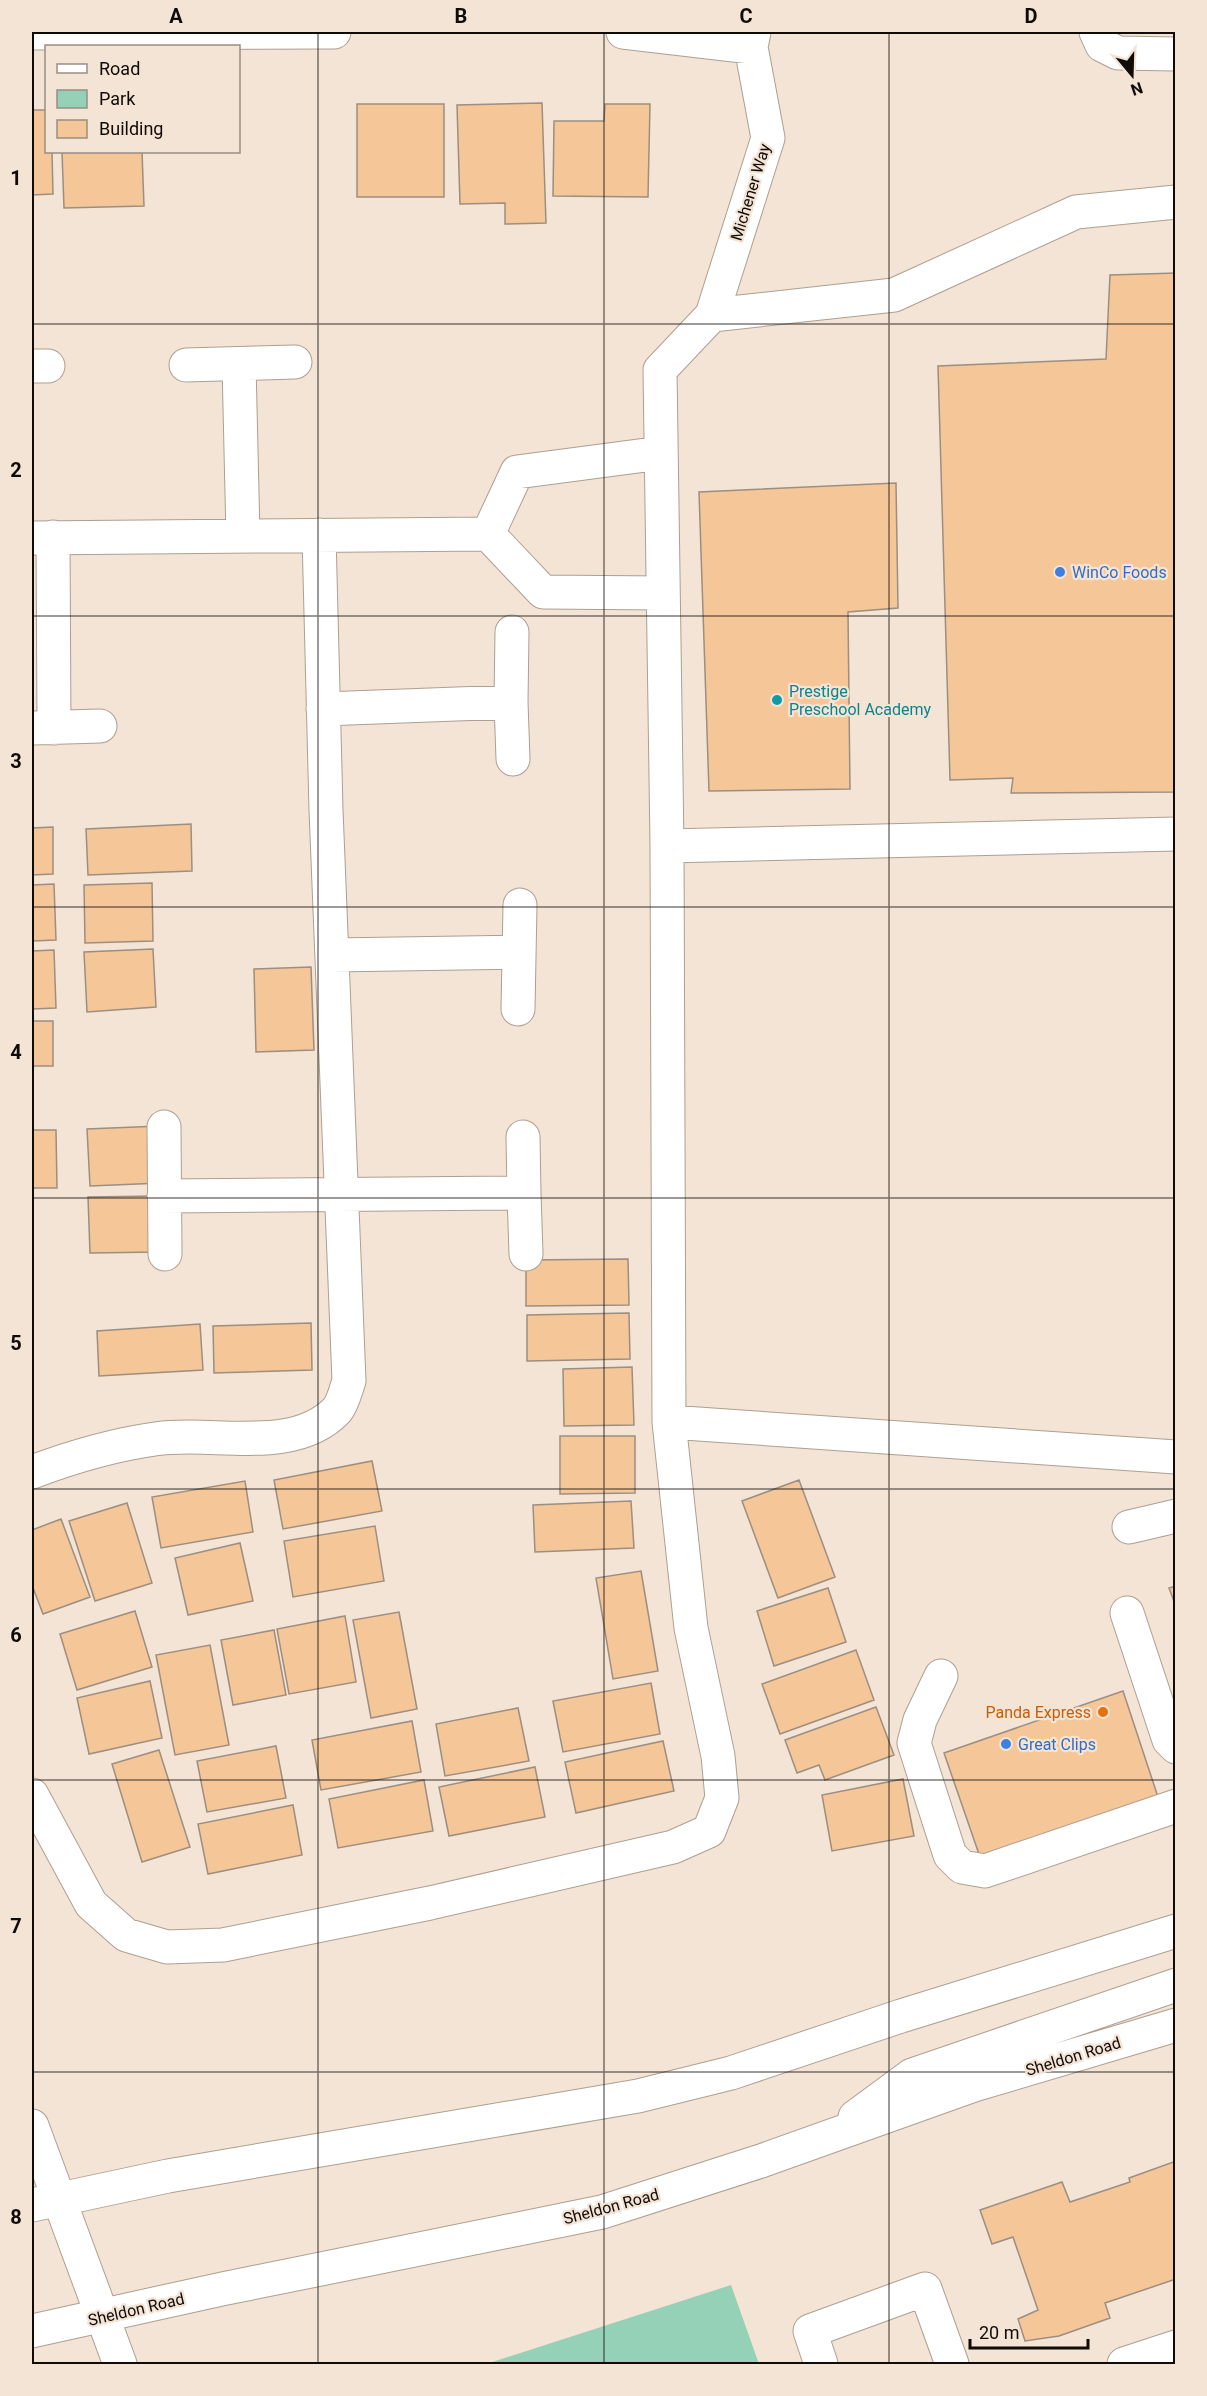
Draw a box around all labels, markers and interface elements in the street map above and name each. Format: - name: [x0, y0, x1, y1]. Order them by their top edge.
- text: A: [169, 4, 183, 28]
- text: B: [455, 4, 467, 28]
- text: C: [739, 4, 753, 28]
- text: D: [1025, 4, 1038, 28]
- legend: [45, 45, 240, 153]
- north arrow: [1102, 45, 1162, 105]
- text: Road: [99, 58, 140, 79]
- text: N: [1128, 78, 1145, 100]
- text: Park: [99, 88, 136, 109]
- text: Building: [99, 118, 163, 139]
- street label: Michener Way: [727, 141, 774, 243]
- text: 1: [10, 166, 22, 190]
- text: 2: [10, 458, 22, 482]
- place label: WinCo Foods: [1072, 563, 1167, 582]
- marker: WinCo Foods: [1053, 565, 1067, 579]
- place label: Prestige Preschool Academy: [789, 682, 931, 719]
- marker: Prestige Preschool Academy: [770, 693, 784, 707]
- text: 3: [10, 749, 22, 773]
- text: 4: [10, 1040, 22, 1064]
- text: 5: [10, 1331, 22, 1355]
- text: 6: [10, 1623, 22, 1647]
- place label: Panda Express: [985, 1703, 1091, 1722]
- marker: Panda Express: [1096, 1705, 1110, 1719]
- place label: Great Clips: [1018, 1735, 1096, 1754]
- marker: Great Clips: [999, 1737, 1013, 1751]
- text: 7: [10, 1914, 22, 1938]
- street label: Sheldon Road: [1023, 2033, 1123, 2080]
- street label: Sheldon Road: [561, 2185, 661, 2228]
- text: 8: [10, 2205, 22, 2229]
- street label: Sheldon Road: [86, 2289, 186, 2330]
- scale bar: [970, 2312, 1088, 2350]
- text: 20 m: [979, 2322, 1019, 2343]

